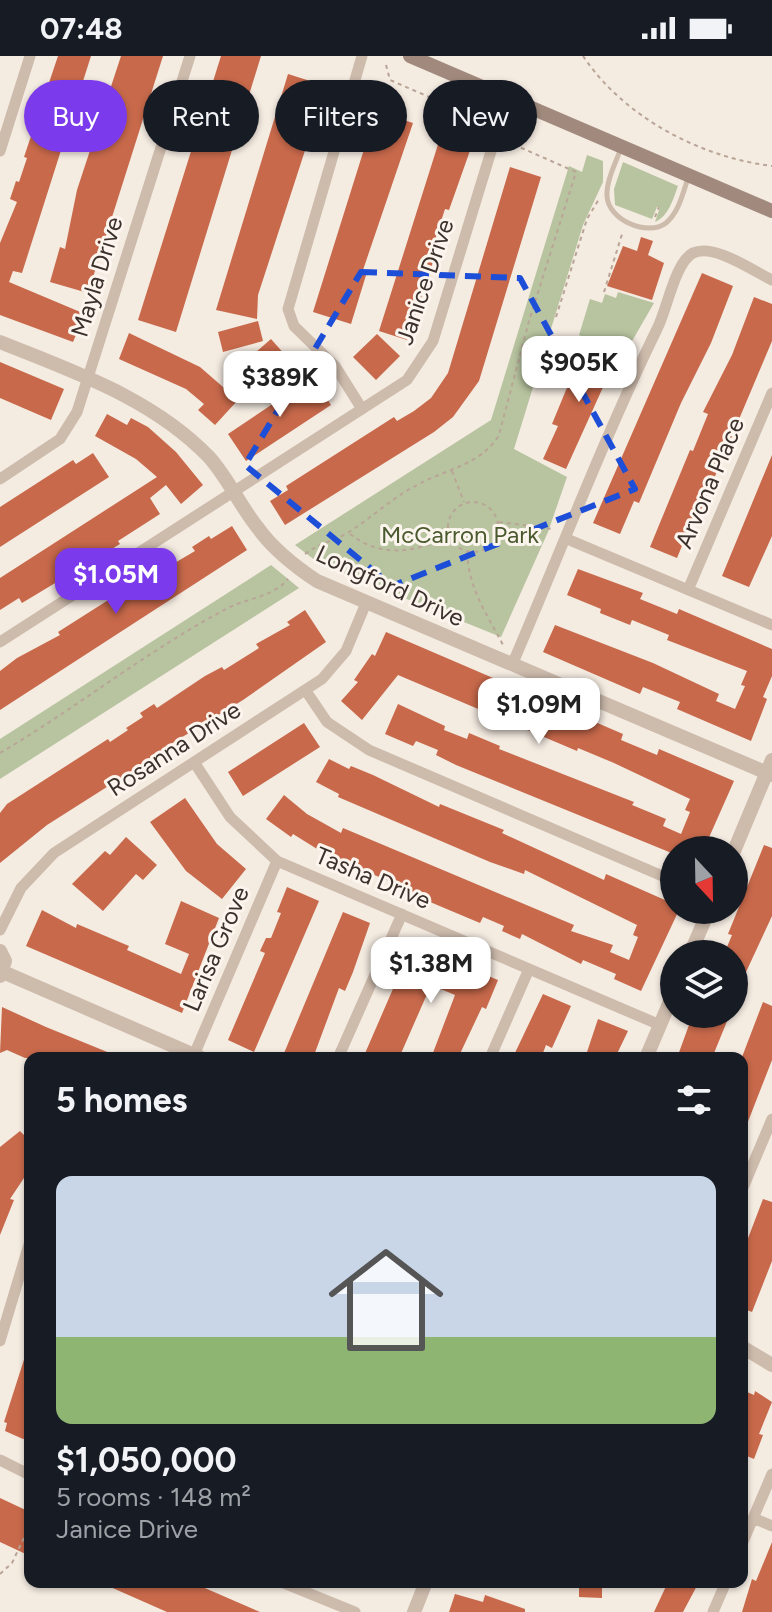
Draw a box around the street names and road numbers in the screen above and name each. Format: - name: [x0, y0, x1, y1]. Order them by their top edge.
- street label: Mayla Drive: [65, 213, 129, 340]
- street label: Janice Drive: [389, 215, 460, 349]
- street label: Arvona Place: [669, 413, 750, 553]
- street label: Longford Drive: [311, 539, 469, 633]
- street label: Rosanna Drive: [102, 695, 246, 802]
- street label: Tasha Drive: [311, 840, 435, 915]
- street label: Larisa Grove: [176, 882, 255, 1016]

